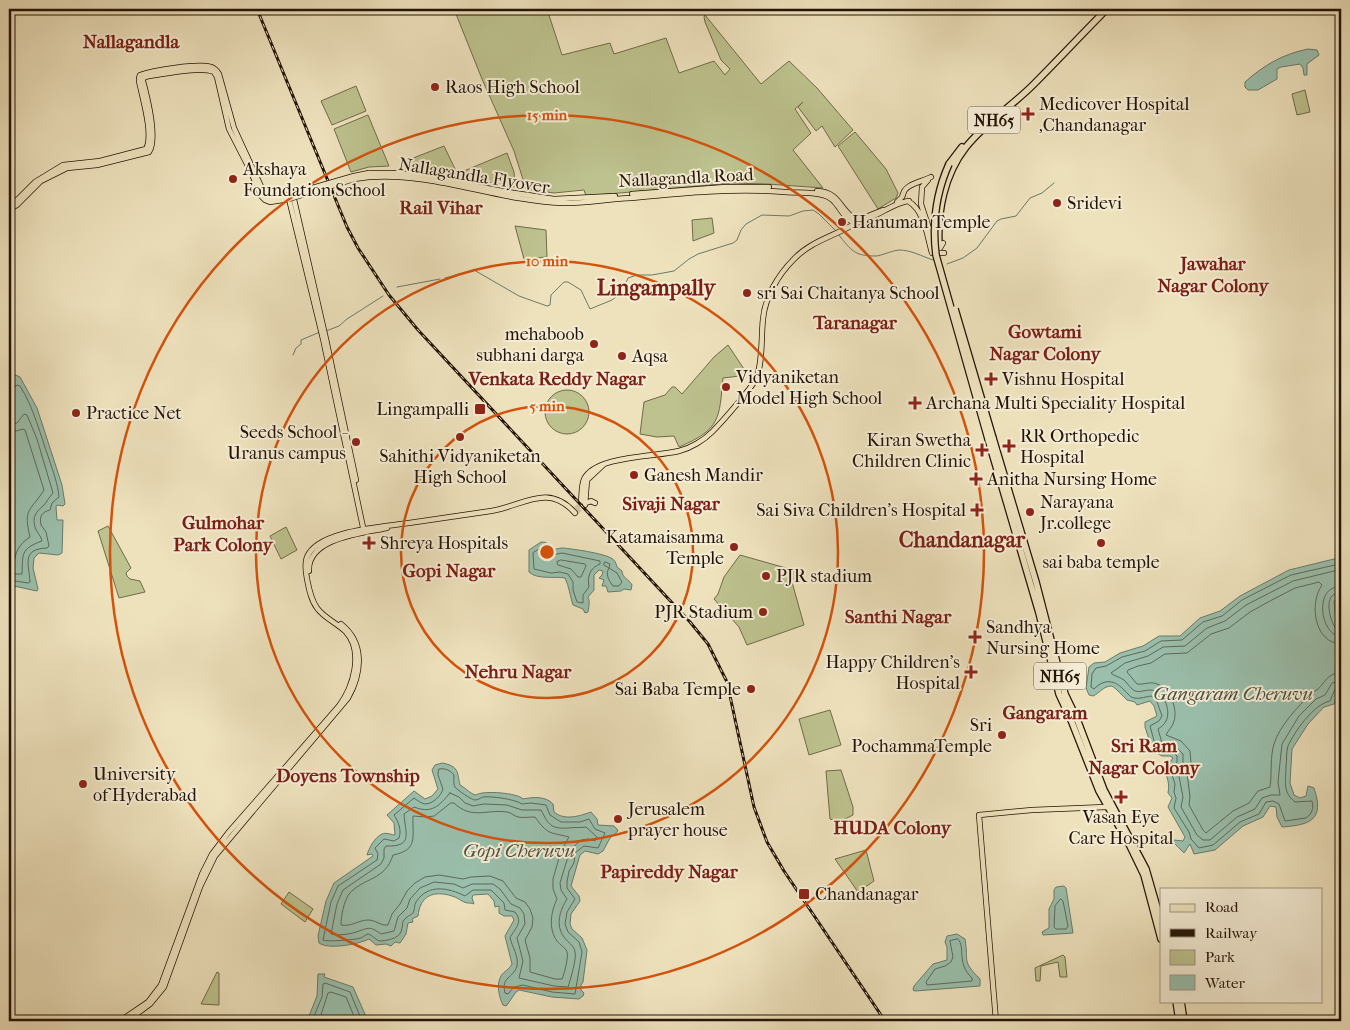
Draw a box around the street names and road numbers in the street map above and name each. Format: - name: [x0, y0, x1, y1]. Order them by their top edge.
- road number: NH65: [968, 106, 1020, 134]
- street label: Nallagandla Flyover: [397, 154, 551, 198]
- street label: Nallagandla Road: [618, 164, 754, 192]
- road number: NH65: [1034, 662, 1086, 689]

